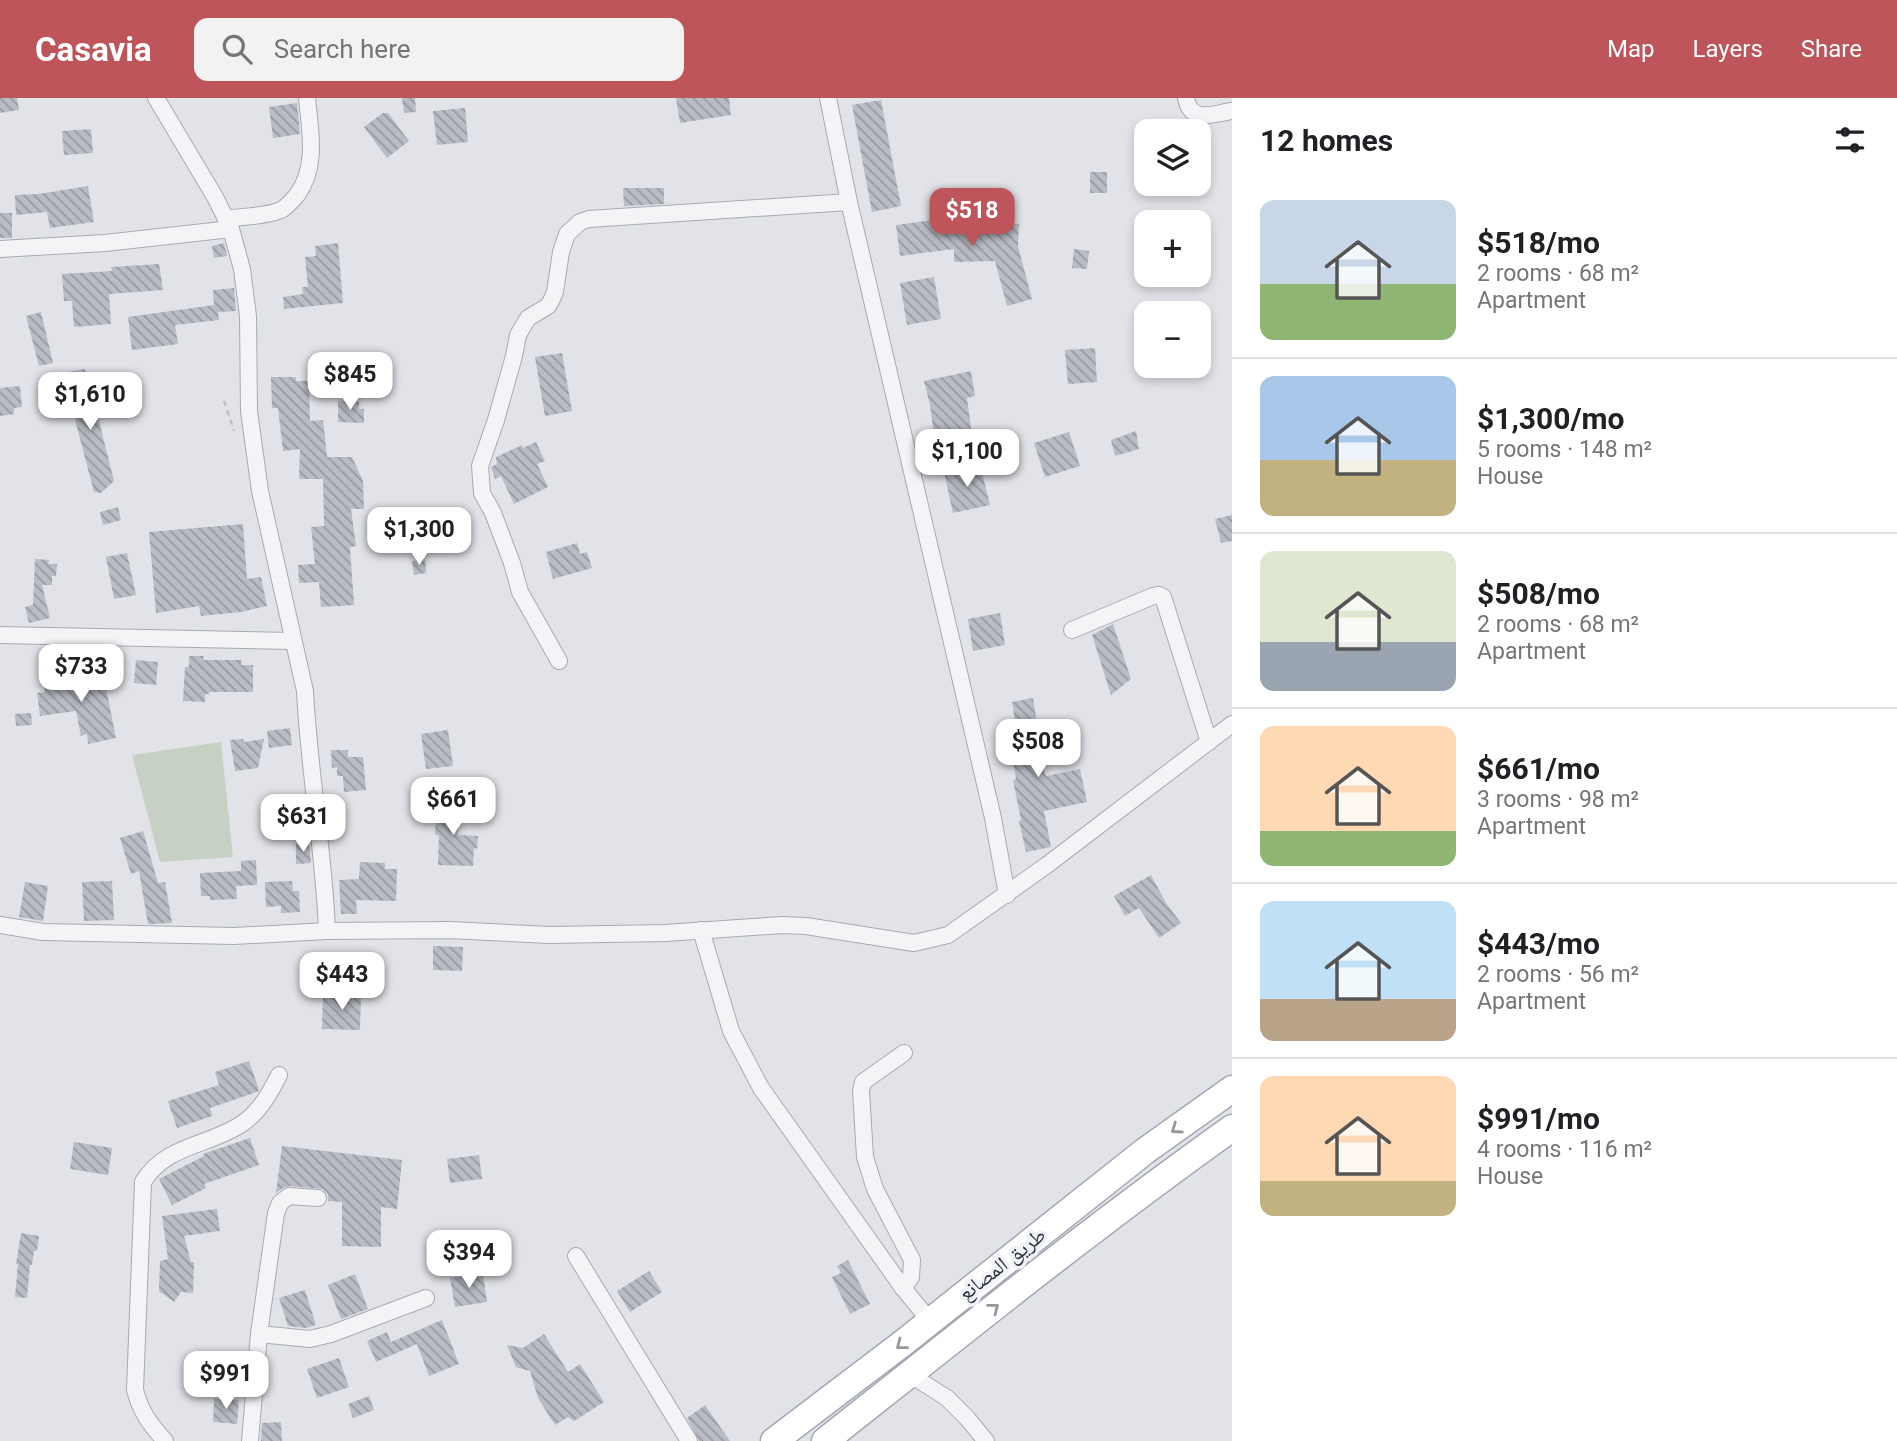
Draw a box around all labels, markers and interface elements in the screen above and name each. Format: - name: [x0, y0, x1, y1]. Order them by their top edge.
- search box: [194, 18, 684, 81]
- text: Casavia: [35, 30, 152, 69]
- icon: search: [218, 30, 256, 68]
- text: Search here: [274, 34, 411, 64]
- text: Map: [1607, 35, 1655, 63]
- text: Layers: [1693, 35, 1763, 63]
- text: Share: [1801, 35, 1862, 63]
- map controls: [1134, 119, 1211, 378]
- button: layers: [1134, 119, 1211, 196]
- icon: filters: [1831, 121, 1869, 159]
- text: 12 homes: [1260, 123, 1393, 158]
- pin: $518: [931, 188, 1013, 248]
- text: $518: [946, 197, 998, 224]
- button: +: [1134, 210, 1211, 287]
- text: $518/mo: [1477, 225, 1600, 260]
- icon: home: [1316, 228, 1400, 312]
- text: 2 rooms · 68 m²: [1477, 260, 1639, 287]
- text: Apartment: [1477, 287, 1586, 314]
- button: −: [1134, 301, 1211, 378]
- pin: $845: [309, 352, 391, 412]
- text: $845: [324, 361, 376, 388]
- pin: $1,610: [33, 372, 147, 432]
- text: $1,610: [54, 381, 126, 408]
- text: $1,300/mo: [1477, 401, 1625, 436]
- icon: home: [1316, 404, 1400, 488]
- pin: $1,100: [910, 430, 1024, 489]
- text: 5 rooms · 148 m²: [1477, 436, 1652, 463]
- text: $1,100: [931, 438, 1003, 465]
- text: House: [1477, 463, 1543, 490]
- pin: $1,300: [362, 508, 476, 567]
- text: $1,300: [383, 516, 455, 543]
- text: $508/mo: [1477, 576, 1600, 611]
- icon: home: [1316, 579, 1400, 663]
- text: 2 rooms · 68 m²: [1477, 611, 1639, 638]
- text: Apartment: [1477, 638, 1586, 665]
- pin: $733: [40, 644, 122, 704]
- text: $733: [55, 653, 107, 680]
- pin: $508: [997, 720, 1079, 779]
- text: $508: [1012, 728, 1064, 755]
- text: $661/mo: [1477, 751, 1600, 786]
- icon: home: [1316, 754, 1400, 838]
- pin: $661: [412, 778, 494, 837]
- text: $661: [427, 786, 479, 813]
- text: 3 rooms · 98 m²: [1477, 786, 1639, 813]
- pin: $631: [262, 794, 344, 854]
- text: $631: [277, 803, 329, 830]
- text: Apartment: [1477, 813, 1586, 840]
- text: $443/mo: [1477, 926, 1600, 961]
- icon: home: [1316, 929, 1400, 1013]
- pin: $443: [301, 953, 383, 1012]
- text: $443: [316, 961, 368, 988]
- text: 2 rooms · 56 m²: [1477, 961, 1639, 988]
- text: Apartment: [1477, 988, 1586, 1015]
- text: $991/mo: [1477, 1101, 1600, 1136]
- icon: home: [1316, 1104, 1400, 1188]
- one-way arrow: [1171, 1121, 1184, 1133]
- text: 4 rooms · 116 m²: [1477, 1136, 1652, 1163]
- text: House: [1477, 1163, 1543, 1190]
- street label: طريق المصانع: [954, 1223, 1051, 1306]
- pin: $394: [428, 1230, 510, 1290]
- text: $394: [443, 1239, 495, 1266]
- one-way arrow: [986, 1303, 999, 1316]
- one-way arrow: [896, 1336, 908, 1349]
- pin: $991: [185, 1352, 267, 1411]
- text: $991: [200, 1360, 252, 1387]

